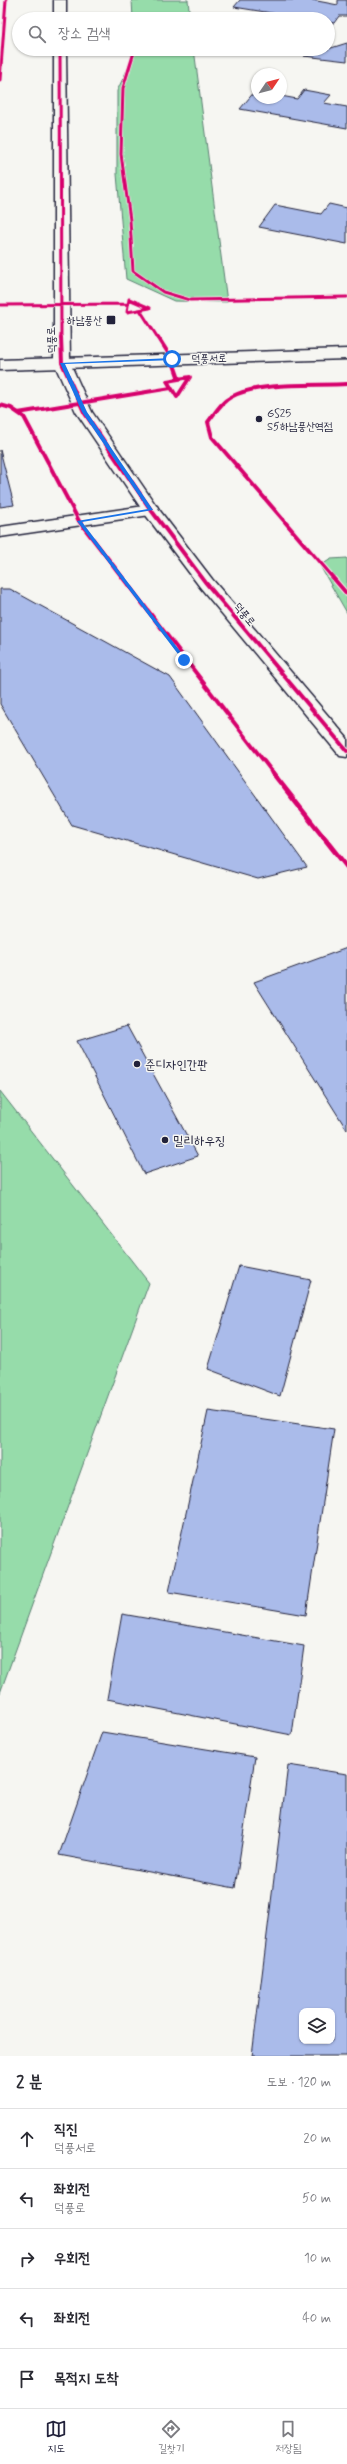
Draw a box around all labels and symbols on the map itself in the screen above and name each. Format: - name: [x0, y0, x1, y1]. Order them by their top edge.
- north arrow: [251, 68, 287, 104]
- place label: 하남풍산: [67, 314, 102, 328]
- marker: 하남풍산: [105, 314, 117, 326]
- street label: 덕풍로: [45, 326, 59, 353]
- route start: [163, 350, 181, 368]
- street label: 덕풍서로: [191, 351, 227, 367]
- place label: GS25 S5하남풍산역점: [267, 407, 333, 434]
- marker: GS25 S5하남풍산역점: [254, 414, 264, 424]
- street label: 덕풍로: [230, 600, 258, 629]
- route end: [175, 651, 193, 669]
- place label: 준디자인간판: [145, 1057, 208, 1074]
- marker: 준디자인간판: [132, 1059, 142, 1069]
- place label: 밀리하우징: [173, 1133, 225, 1150]
- marker: 밀리하우징: [160, 1135, 170, 1145]

